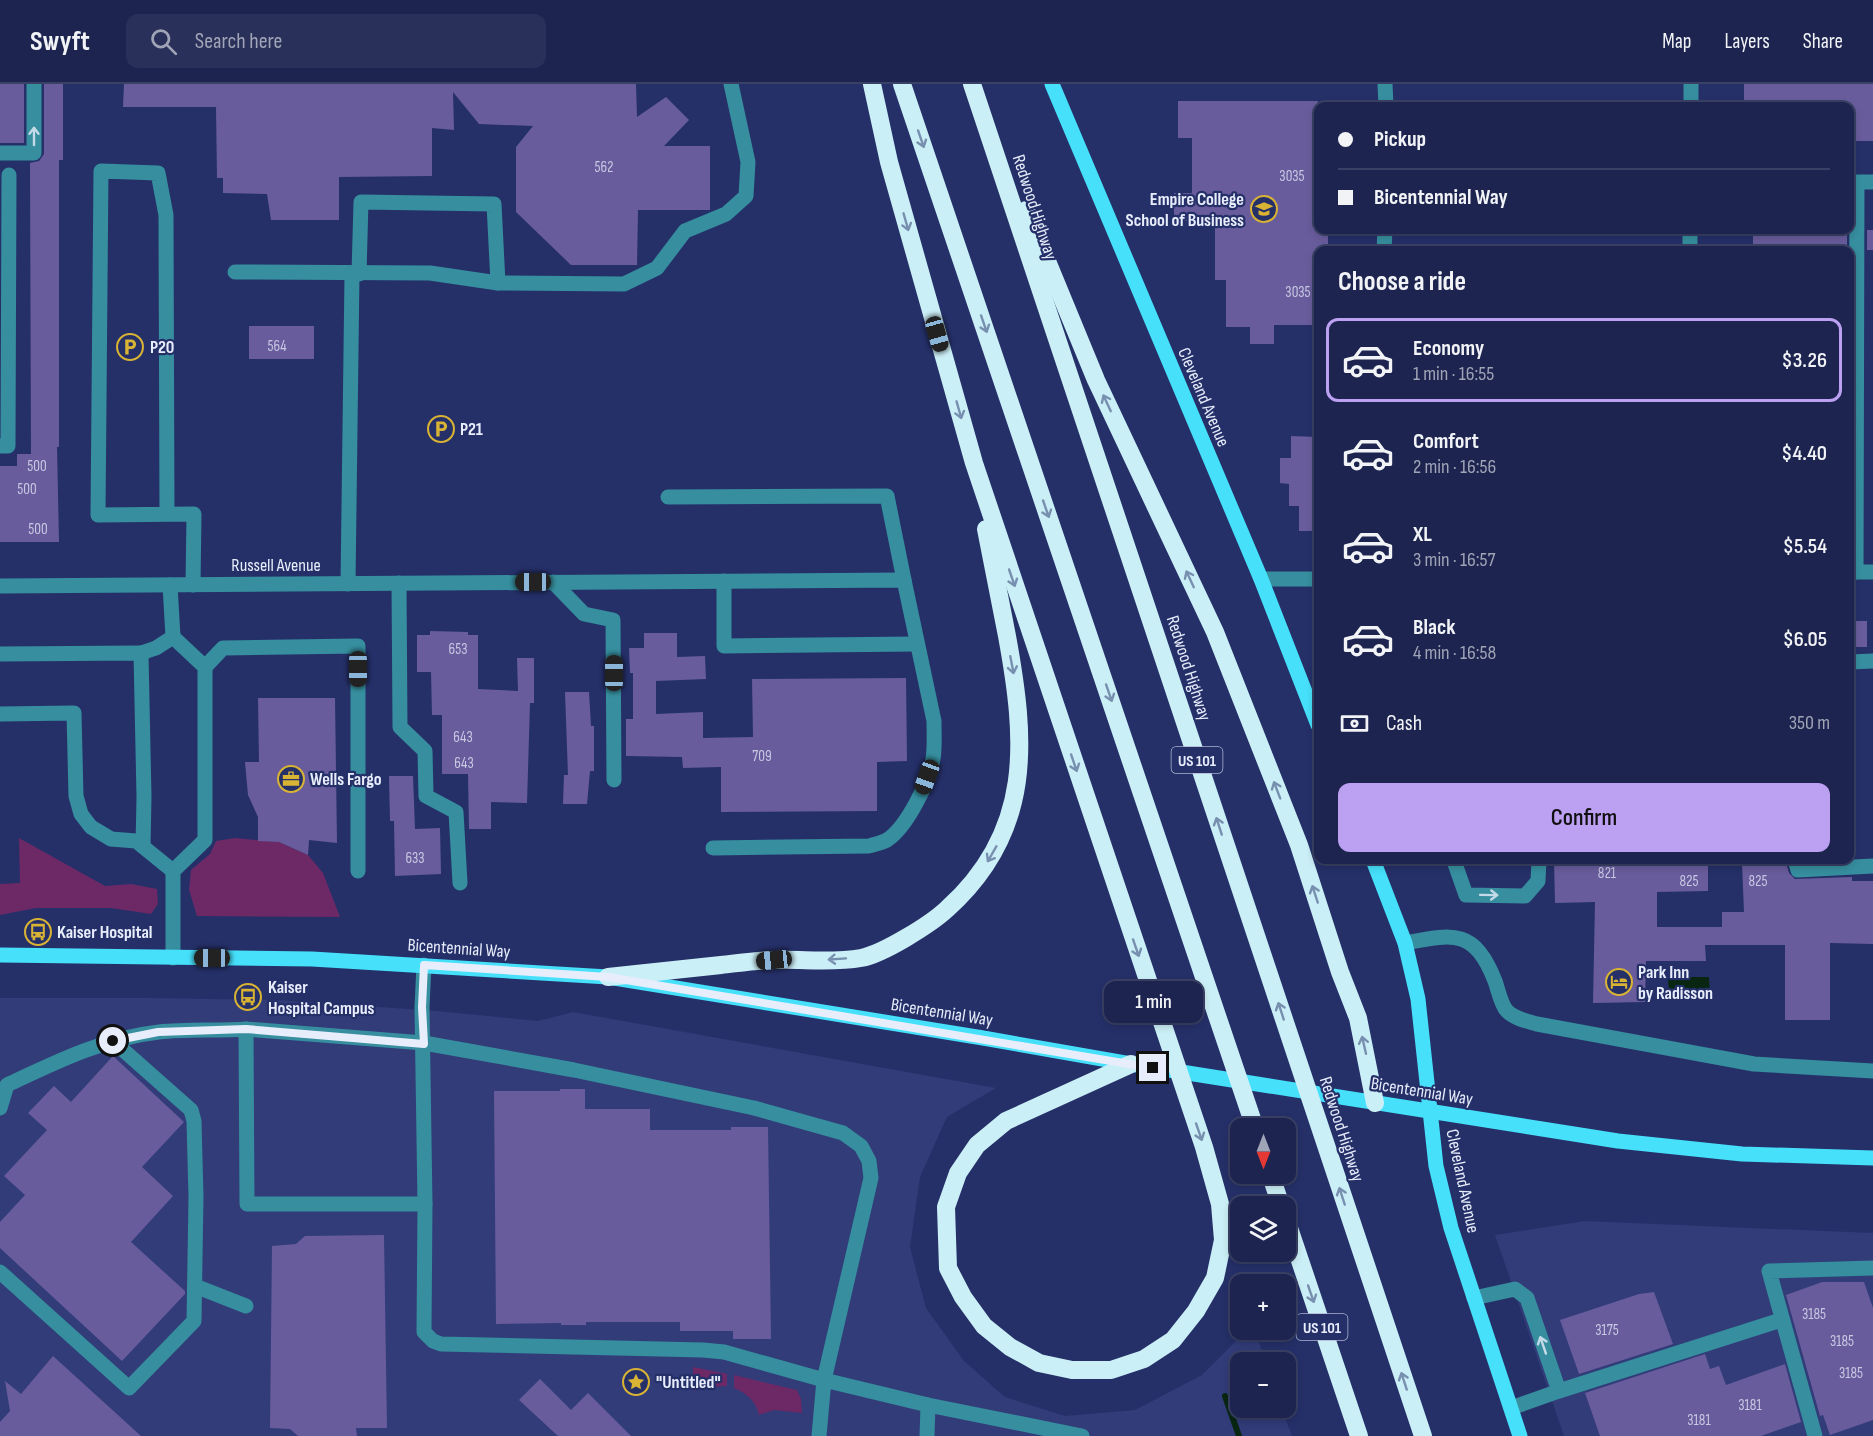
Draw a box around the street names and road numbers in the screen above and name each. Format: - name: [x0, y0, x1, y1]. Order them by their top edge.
- street label: Redwood Highway: [1008, 152, 1061, 262]
- street label: Cleveland Avenue: [1173, 344, 1234, 450]
- street label: Russell Avenue: [231, 555, 321, 576]
- street label: Redwood Highway: [1162, 613, 1215, 723]
- road number: US 101: [1172, 747, 1222, 773]
- street label: Bicentennial Way: [407, 934, 511, 963]
- street label: Bicentennial Way: [889, 994, 994, 1031]
- street label: Bicentennial Way: [1369, 1073, 1474, 1110]
- street label: Redwood Highway: [1315, 1074, 1368, 1184]
- street label: Cleveland Avenue: [1441, 1127, 1484, 1235]
- road number: US 101: [1296, 1314, 1348, 1340]

